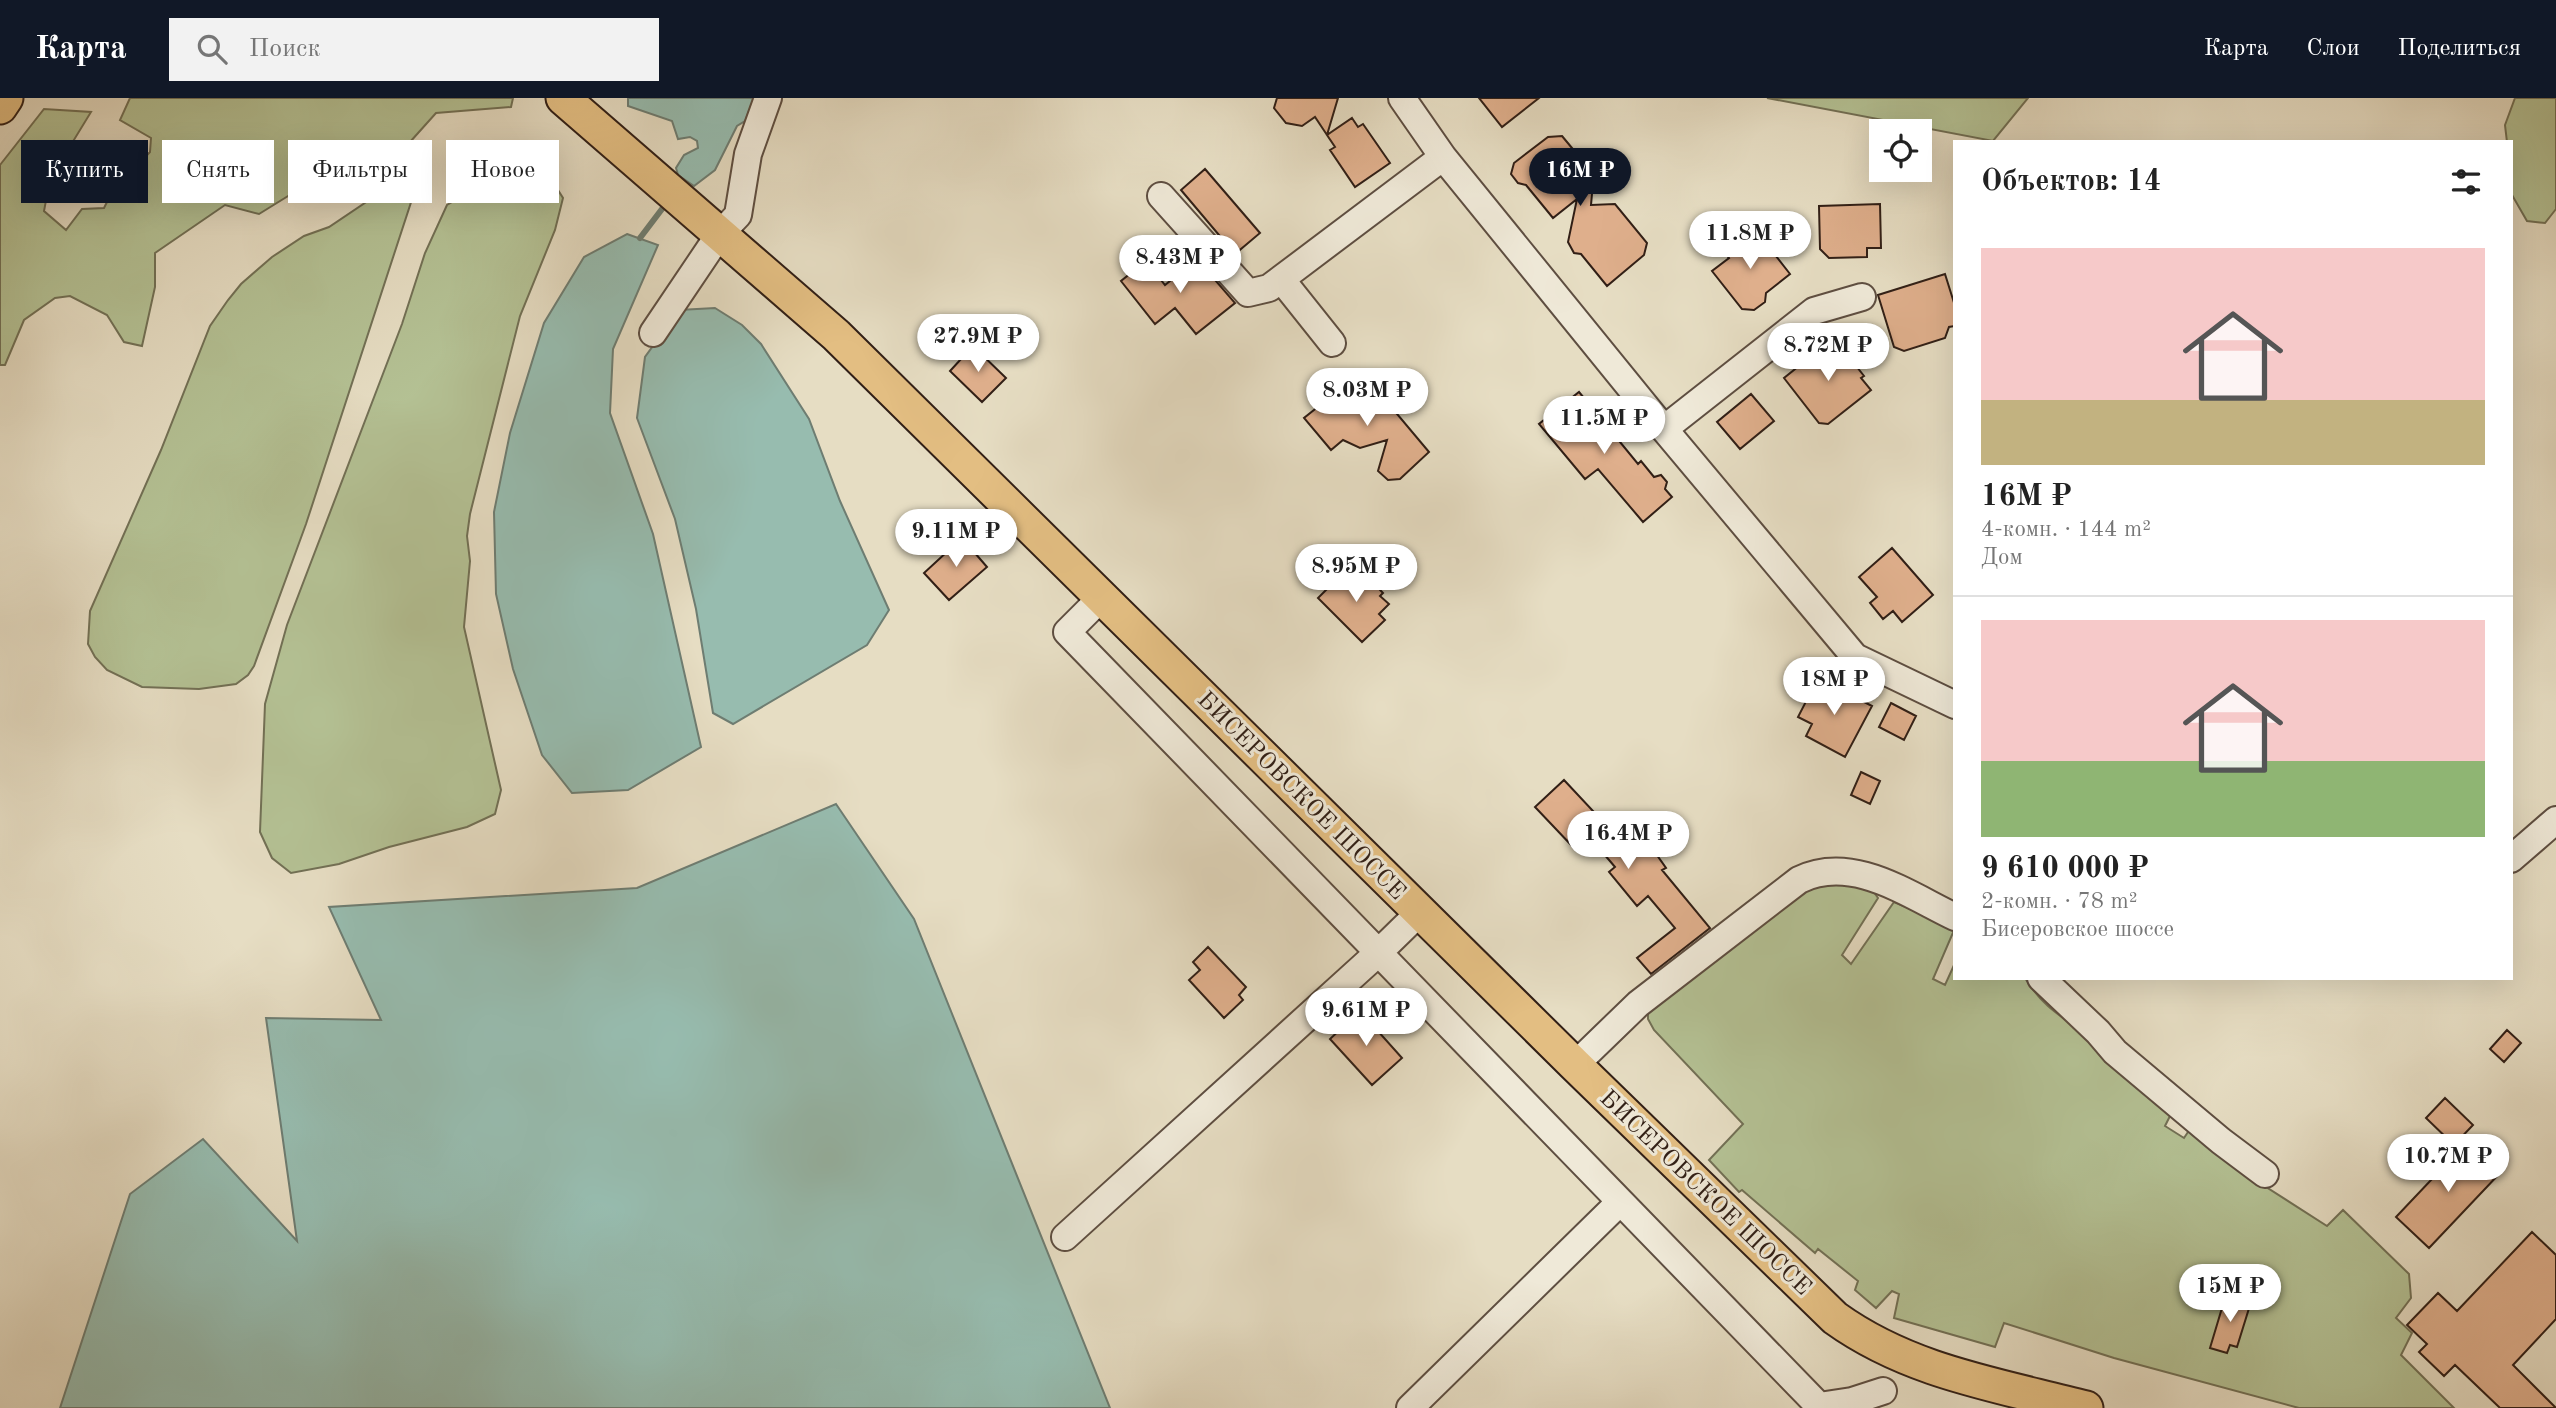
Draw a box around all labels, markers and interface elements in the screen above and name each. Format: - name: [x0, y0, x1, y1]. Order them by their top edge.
- search box: [169, 18, 659, 81]
- icon: search: [193, 30, 231, 68]
- text: Карта: [35, 33, 127, 66]
- text: Поиск: [249, 36, 321, 62]
- text: Карта: [2204, 37, 2269, 61]
- text: Слои: [2307, 37, 2360, 61]
- text: Поделиться: [2398, 37, 2521, 61]
- map controls: [1869, 119, 1932, 182]
- button: locate: [1869, 119, 1932, 182]
- chip: Купить: [21, 140, 148, 203]
- chip: Снять: [162, 140, 274, 203]
- chip: Фильтры: [288, 140, 432, 203]
- chip: Новое: [446, 140, 559, 203]
- pin: 16M ₽: [1531, 148, 1629, 208]
- text: 16M ₽: [1545, 159, 1615, 182]
- icon: filters: [2447, 163, 2485, 201]
- text: Объектов: 14: [1981, 167, 2161, 197]
- pin: 11.8M ₽: [1685, 212, 1815, 271]
- text: 11.8M ₽: [1705, 222, 1795, 245]
- pin: 8.43M ₽: [1115, 236, 1245, 295]
- text: 8.43M ₽: [1135, 246, 1225, 269]
- icon: home: [2170, 293, 2296, 419]
- pin: 27.9M ₽: [913, 314, 1043, 374]
- pin: 8.72M ₽: [1763, 324, 1893, 383]
- text: 27.9M ₽: [933, 325, 1023, 348]
- text: 8.72M ₽: [1783, 334, 1873, 357]
- pin: 8.03M ₽: [1302, 368, 1432, 428]
- text: 8.03M ₽: [1322, 379, 1412, 402]
- pin: 11.5M ₽: [1539, 396, 1669, 456]
- text: 11.5M ₽: [1559, 407, 1649, 430]
- text: 16M ₽: [1981, 482, 2072, 512]
- pin: 9.11M ₽: [891, 510, 1021, 569]
- text: 4-комн. · 144 m²: [1981, 518, 2151, 541]
- text: 9.11M ₽: [911, 520, 1001, 543]
- pin: 8.95M ₽: [1291, 545, 1421, 604]
- text: Дом: [1981, 546, 2023, 569]
- text: 8.95M ₽: [1311, 555, 1401, 578]
- pin: 18M ₽: [1785, 658, 1883, 717]
- icon: home: [2170, 665, 2296, 791]
- text: 18M ₽: [1799, 668, 1869, 691]
- street label: БИСЕРОВСКОЕ ШОССЕ: [1192, 688, 1409, 905]
- pin: 16.4M ₽: [1563, 812, 1693, 871]
- text: 16.4M ₽: [1583, 822, 1673, 845]
- text: 9 610 000 ₽: [1981, 854, 2149, 884]
- text: 2-комн. · 78 m²: [1981, 890, 2138, 913]
- text: Бисеровское шоссе: [1981, 918, 2174, 941]
- pin: 9.61M ₽: [1301, 988, 1431, 1048]
- text: 9.61M ₽: [1321, 999, 1411, 1022]
- street label: БИСЕРОВСКОЕ ШОССЕ: [1594, 1086, 1815, 1301]
- pin: 10.7M ₽: [2383, 1134, 2513, 1194]
- text: 10.7M ₽: [2403, 1145, 2493, 1168]
- pin: 15M ₽: [2181, 1264, 2279, 1324]
- text: 15M ₽: [2195, 1275, 2265, 1298]

